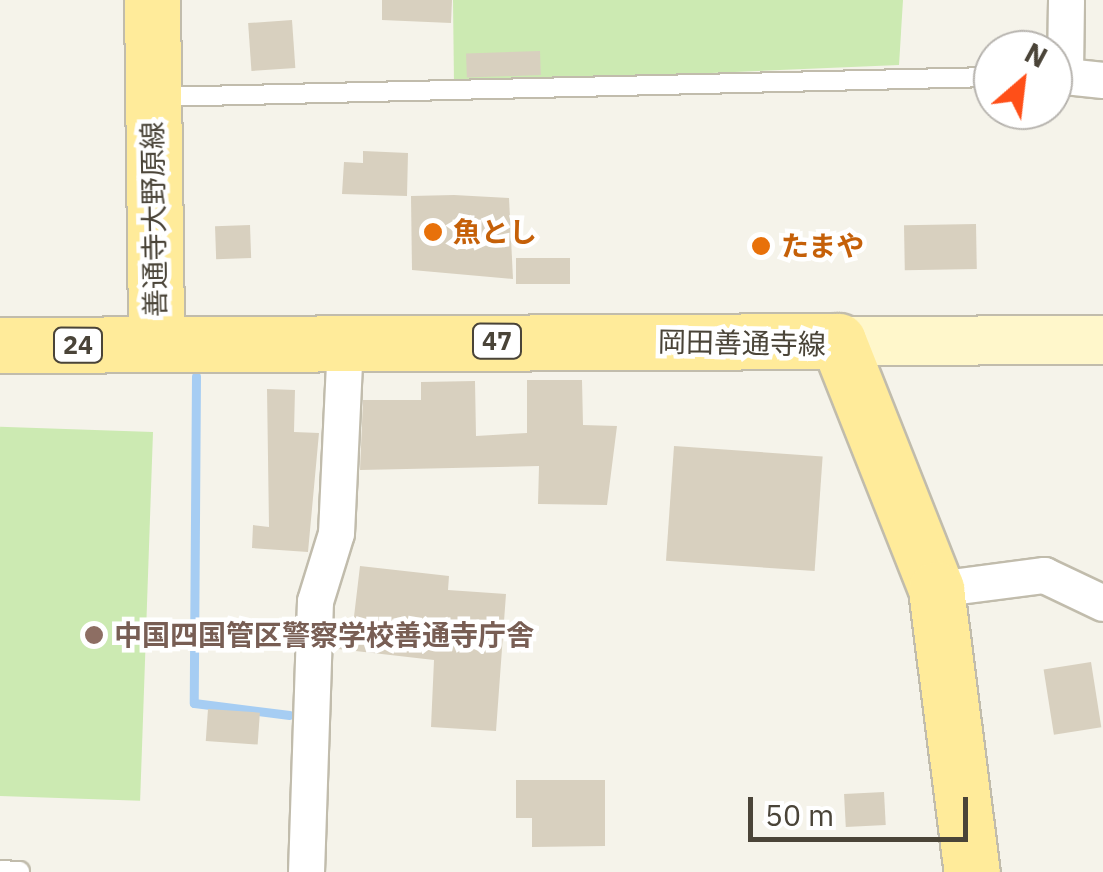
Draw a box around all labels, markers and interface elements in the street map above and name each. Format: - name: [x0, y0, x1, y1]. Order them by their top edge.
- north arrow: [973, 30, 1073, 130]
- text: N: [1019, 34, 1054, 76]
- street label: 善通寺大野原線: [135, 121, 173, 317]
- place label: 魚とし: [453, 215, 537, 249]
- marker: 魚とし: [422, 221, 444, 243]
- place label: たまや: [781, 229, 865, 263]
- marker: たまや: [750, 235, 772, 257]
- road number: 47: [472, 321, 522, 361]
- road number: 24: [53, 325, 103, 365]
- street label: 岡田善通寺線: [658, 325, 826, 361]
- place label: 中国四国管区警察学校善通寺庁舎: [114, 618, 534, 652]
- marker: 中国四国管区警察学校善通寺庁舎: [83, 624, 105, 646]
- scale bar: [753, 777, 973, 839]
- text: 50 m: [765, 795, 834, 834]

